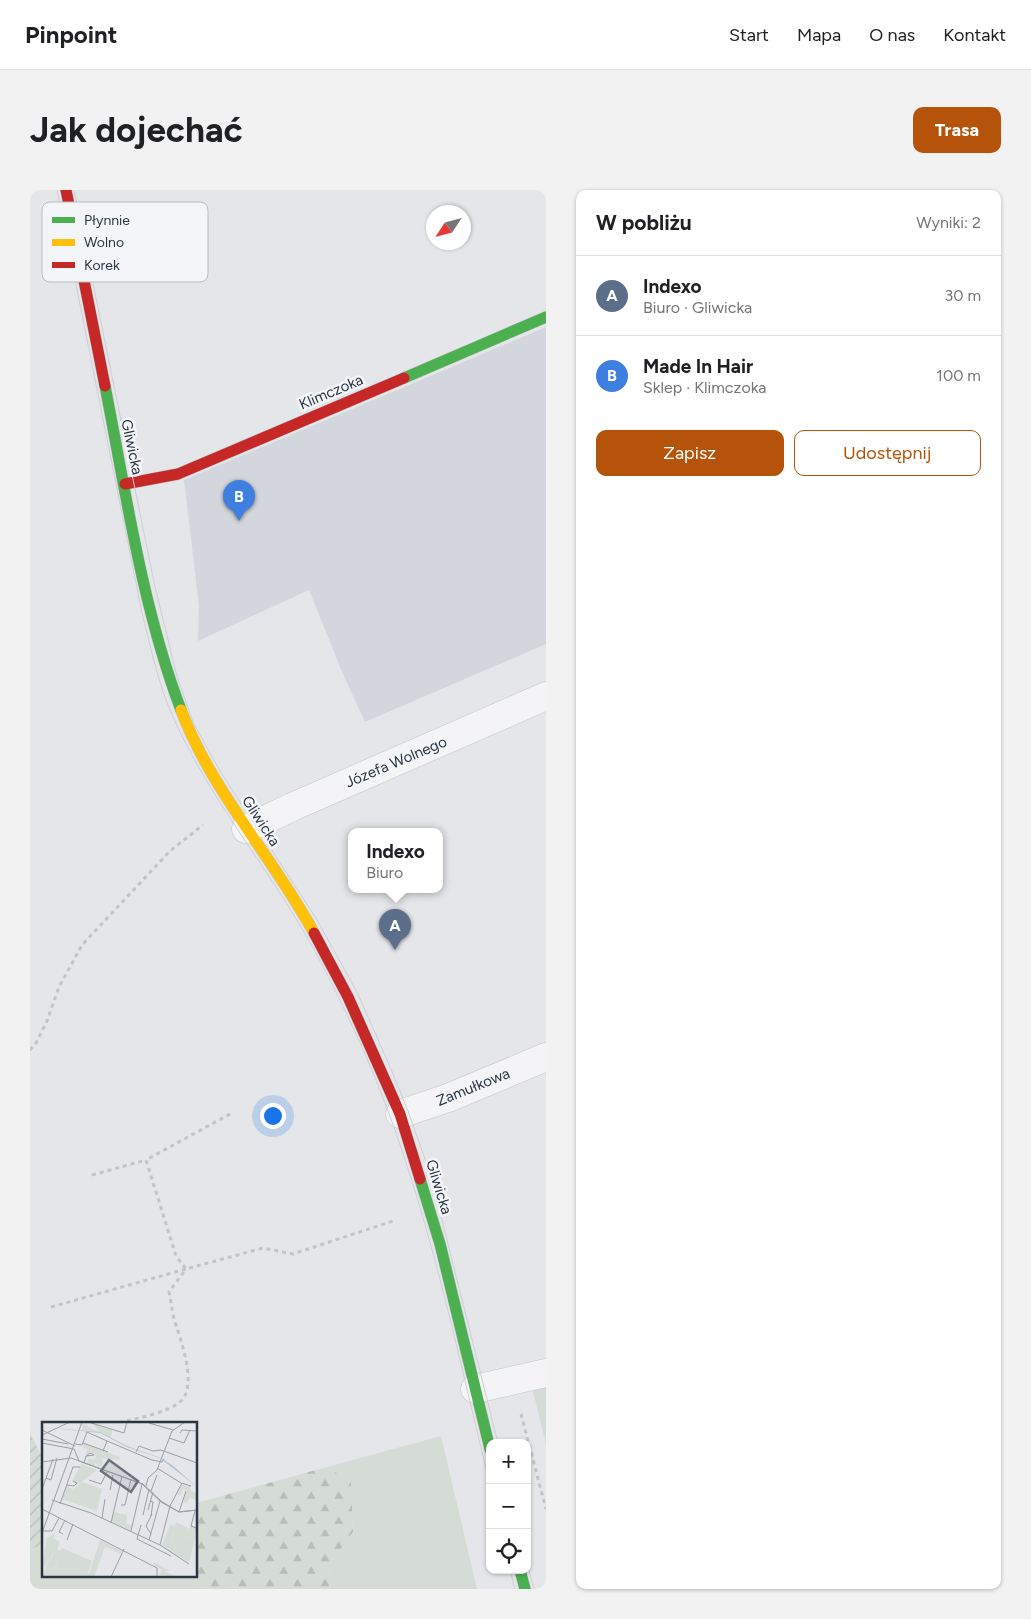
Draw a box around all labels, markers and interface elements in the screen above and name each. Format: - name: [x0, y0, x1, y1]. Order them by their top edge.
- text: Pinpoint: [25, 20, 117, 49]
- text: Start: [729, 24, 769, 46]
- text: Mapa: [797, 24, 841, 46]
- text: O nas: [869, 24, 915, 46]
- text: Kontakt: [943, 24, 1006, 46]
- button: Trasa: [913, 107, 1001, 153]
- text: Jak dojechać: [30, 109, 243, 151]
- legend: [42, 202, 208, 282]
- north arrow: [426, 205, 471, 250]
- text: W pobliżu: [596, 210, 692, 235]
- text: Płynnie: [84, 212, 130, 229]
- text: Wyniki: 2: [916, 213, 981, 232]
- text: Wolno: [84, 234, 124, 251]
- text: Korek: [84, 257, 120, 274]
- text: Indexo: [643, 275, 702, 298]
- text: A: [606, 286, 618, 305]
- text: 30 m: [944, 286, 981, 305]
- text: Biuro · Gliwicka: [643, 298, 752, 317]
- text: Made In Hair: [643, 355, 753, 378]
- text: B: [607, 366, 617, 385]
- text: 100 m: [936, 366, 981, 385]
- street label: Klimczoka: [296, 371, 366, 413]
- text: Sklep · Klimczoka: [643, 378, 766, 397]
- street label: Gliwicka: [117, 418, 147, 476]
- button: Zapisz: [596, 430, 784, 476]
- button: Udostępnij: [794, 430, 981, 476]
- pin: B: [223, 480, 255, 521]
- street label: Józefa Wolnego: [342, 732, 450, 792]
- street label: Gliwicka: [238, 792, 284, 850]
- popup: [348, 828, 443, 893]
- text: Indexo: [366, 840, 425, 863]
- text: Biuro: [366, 863, 403, 882]
- pin: A: [379, 909, 411, 950]
- street label: Zamułkowa: [434, 1064, 512, 1110]
- your location: [260, 1103, 286, 1129]
- street label: Gliwicka: [422, 1157, 456, 1217]
- inset map: [42, 1422, 198, 1576]
- map controls: [486, 1439, 531, 1574]
- button: +: [486, 1439, 531, 1484]
- button: −: [486, 1484, 531, 1529]
- button: locate: [486, 1529, 531, 1574]

